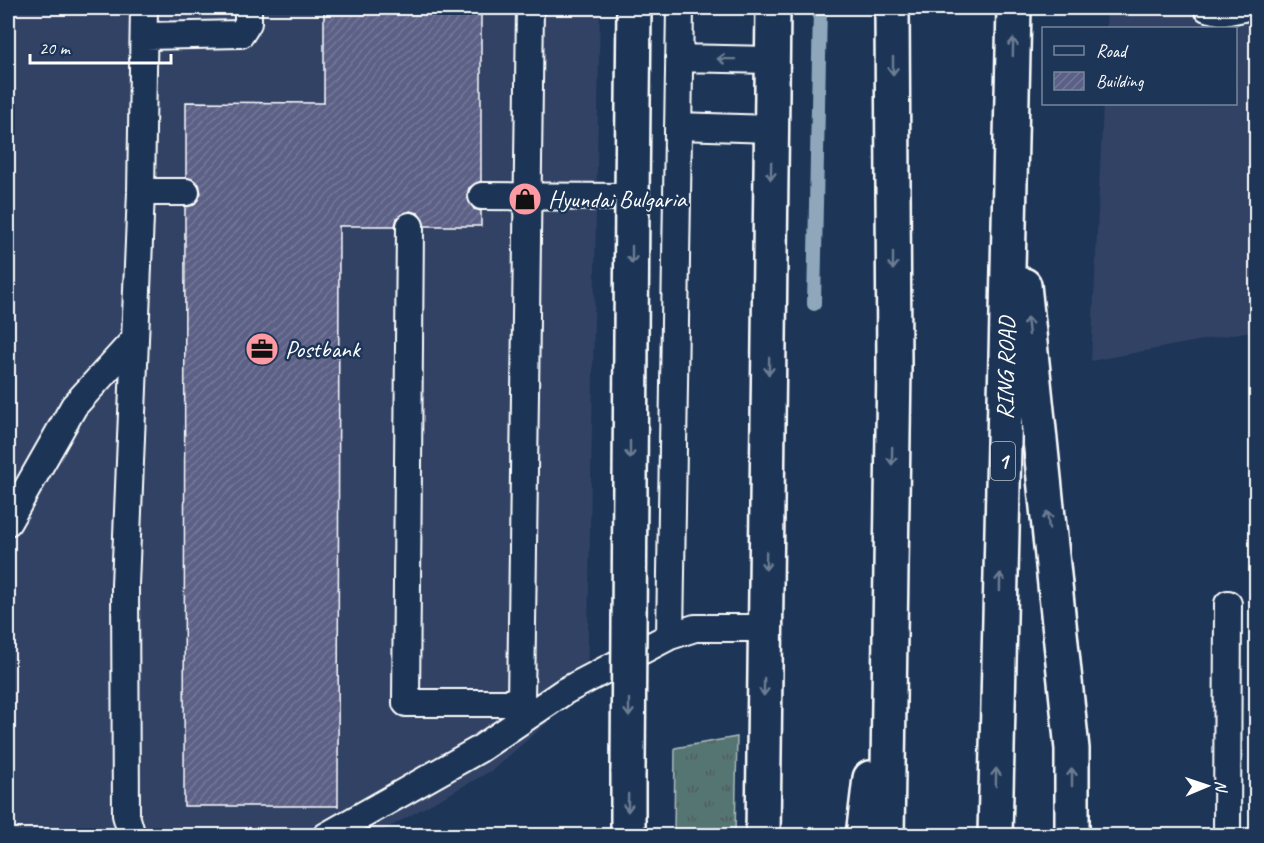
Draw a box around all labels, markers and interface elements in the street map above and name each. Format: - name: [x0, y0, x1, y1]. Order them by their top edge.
- scale bar: [30, 27, 171, 65]
- legend: [1042, 27, 1237, 105]
- text: 20 m: [39, 37, 72, 59]
- one-way arrow: [1007, 37, 1019, 57]
- text: Road: [1096, 40, 1129, 62]
- one-way arrow: [716, 53, 736, 65]
- one-way arrow: [887, 55, 899, 75]
- text: Building: [1096, 70, 1145, 92]
- one-way arrow: [766, 160, 777, 180]
- shop icon: Hyundai Bulgaria: [507, 181, 543, 217]
- place label: Hyundai Bulgaria: [548, 184, 688, 214]
- one-way arrow: [626, 245, 638, 265]
- one-way arrow: [887, 250, 899, 270]
- street label: RING ROAD: [990, 314, 1022, 420]
- one-way arrow: [1022, 317, 1033, 337]
- office icon: Postbank: [244, 331, 280, 367]
- place label: Postbank: [285, 334, 362, 364]
- one-way arrow: [763, 355, 775, 375]
- one-way arrow: [624, 440, 636, 460]
- road number: 1: [991, 442, 1015, 480]
- one-way arrow: [887, 445, 898, 465]
- one-way arrow: [1042, 511, 1053, 531]
- one-way arrow: [760, 550, 772, 570]
- one-way arrow: [994, 573, 1006, 593]
- one-way arrow: [759, 676, 770, 696]
- one-way arrow: [623, 698, 635, 718]
- north arrow: [1177, 756, 1237, 816]
- one-way arrow: [990, 768, 1002, 788]
- one-way arrow: [1066, 768, 1078, 788]
- text: N: [1211, 780, 1231, 794]
- one-way arrow: [622, 793, 634, 813]

